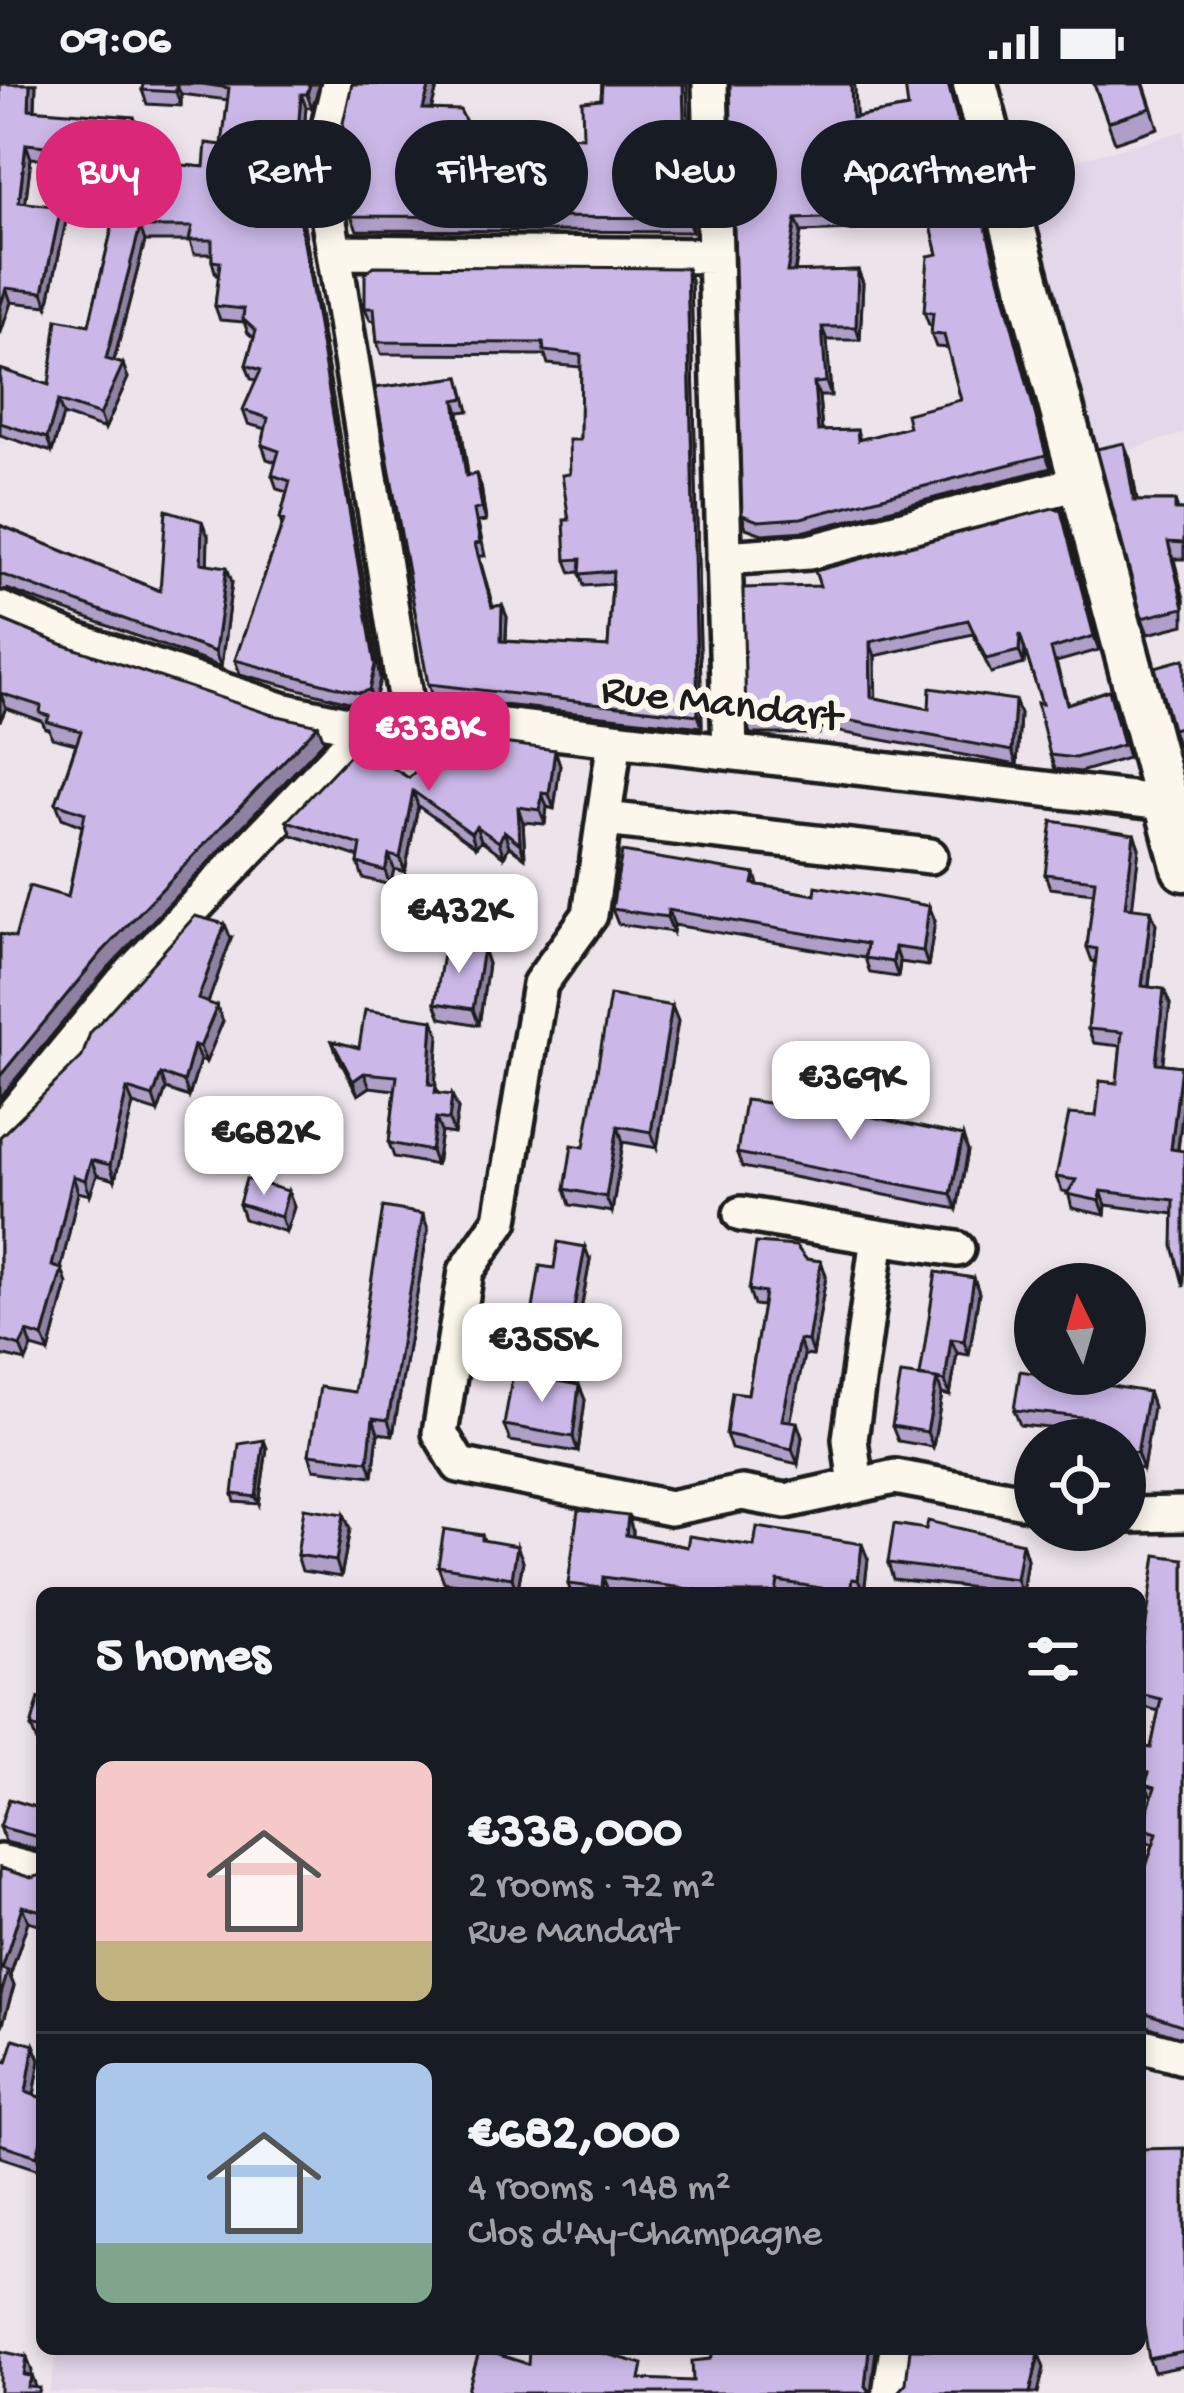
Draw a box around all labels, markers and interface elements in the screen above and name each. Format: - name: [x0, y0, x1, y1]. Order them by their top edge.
- text: 09:06: [60, 16, 171, 69]
- chip: Buy: [36, 120, 182, 228]
- chip: Rent: [206, 120, 371, 228]
- chip: Filters: [395, 120, 588, 228]
- chip: New: [612, 120, 777, 228]
- chip: Apartment: [801, 120, 1075, 228]
- street label: Rue Mandart: [598, 665, 848, 747]
- pin: €338K: [345, 692, 513, 794]
- text: €338K: [376, 708, 482, 754]
- pin: €432K: [375, 874, 543, 976]
- text: €432K: [408, 890, 510, 936]
- pin: €369K: [767, 1041, 935, 1143]
- text: €369K: [799, 1057, 903, 1103]
- pin: €682K: [180, 1096, 348, 1198]
- text: €682K: [212, 1112, 316, 1158]
- north arrow: [1014, 1263, 1146, 1395]
- map controls: [1014, 1263, 1146, 1551]
- pin: €355K: [458, 1303, 626, 1405]
- text: €355K: [489, 1319, 595, 1365]
- button: locate: [1014, 1419, 1146, 1551]
- icon: filters: [1020, 1626, 1086, 1692]
- text: 5 homes: [96, 1629, 270, 1689]
- text: €338,000: [468, 1805, 682, 1865]
- icon: home: [192, 1809, 336, 1953]
- text: 2 rooms · 72 m²: [468, 1865, 715, 1911]
- text: Rue Mandart: [468, 1911, 678, 1957]
- text: €682,000: [468, 2107, 680, 2167]
- icon: home: [192, 2111, 336, 2255]
- text: 4 rooms · 148 m²: [468, 2167, 731, 2213]
- text: Clos d'Ay-Champagne: [468, 2213, 822, 2259]

